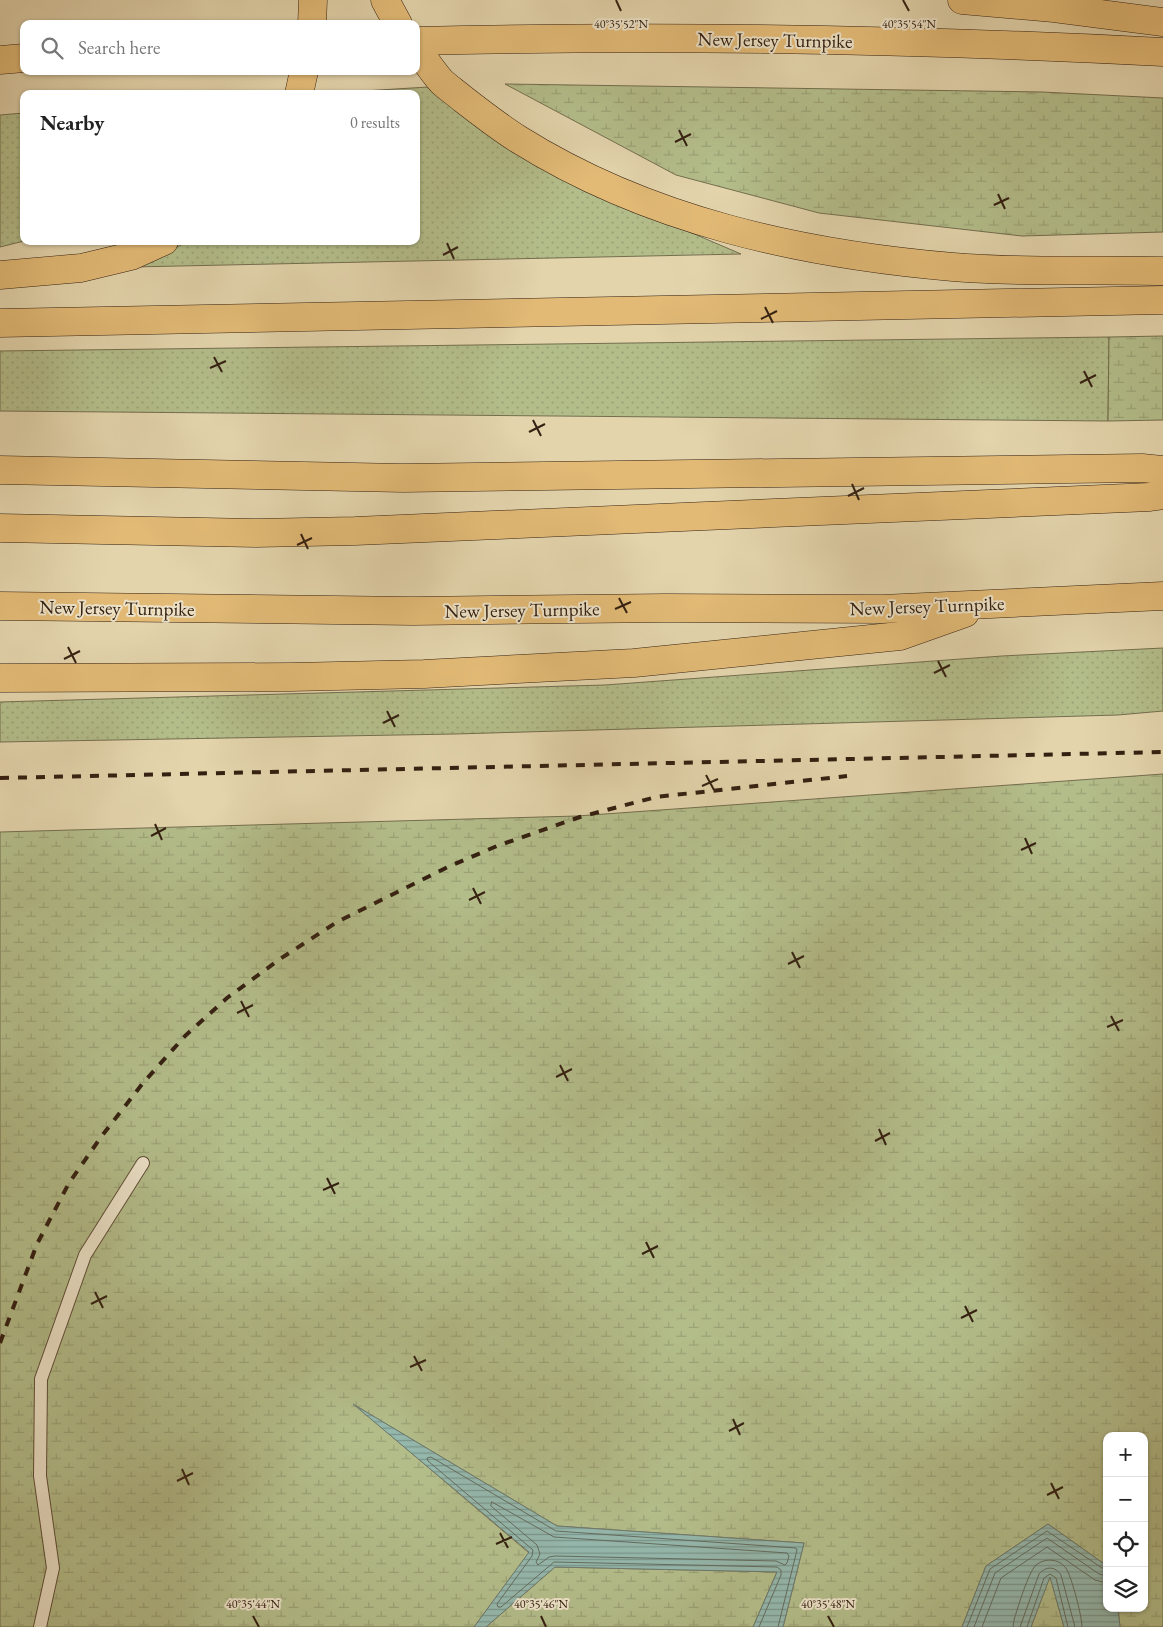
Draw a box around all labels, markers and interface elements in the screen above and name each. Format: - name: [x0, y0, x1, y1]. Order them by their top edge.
- text: 40°35'52"N: [594, 16, 648, 32]
- text: 40°35'54"N: [882, 16, 936, 32]
- search box: [20, 20, 420, 75]
- street label: New Jersey Turnpike: [697, 26, 853, 54]
- icon: search: [38, 34, 66, 62]
- text: Search here: [78, 35, 160, 60]
- text: Nearby: [40, 109, 104, 136]
- text: 0 results: [350, 112, 400, 133]
- street label: New Jersey Turnpike: [849, 591, 1005, 621]
- street label: New Jersey Turnpike: [39, 594, 195, 622]
- street label: New Jersey Turnpike: [444, 596, 600, 624]
- map controls: [1103, 1432, 1148, 1612]
- button: +: [1103, 1432, 1148, 1477]
- button: −: [1103, 1477, 1148, 1522]
- button: locate: [1103, 1522, 1148, 1567]
- button: layers: [1103, 1567, 1148, 1612]
- text: 40°35'44"N: [226, 1596, 280, 1612]
- text: 40°35'46"N: [514, 1596, 568, 1612]
- text: 40°35'48"N: [801, 1596, 855, 1612]

